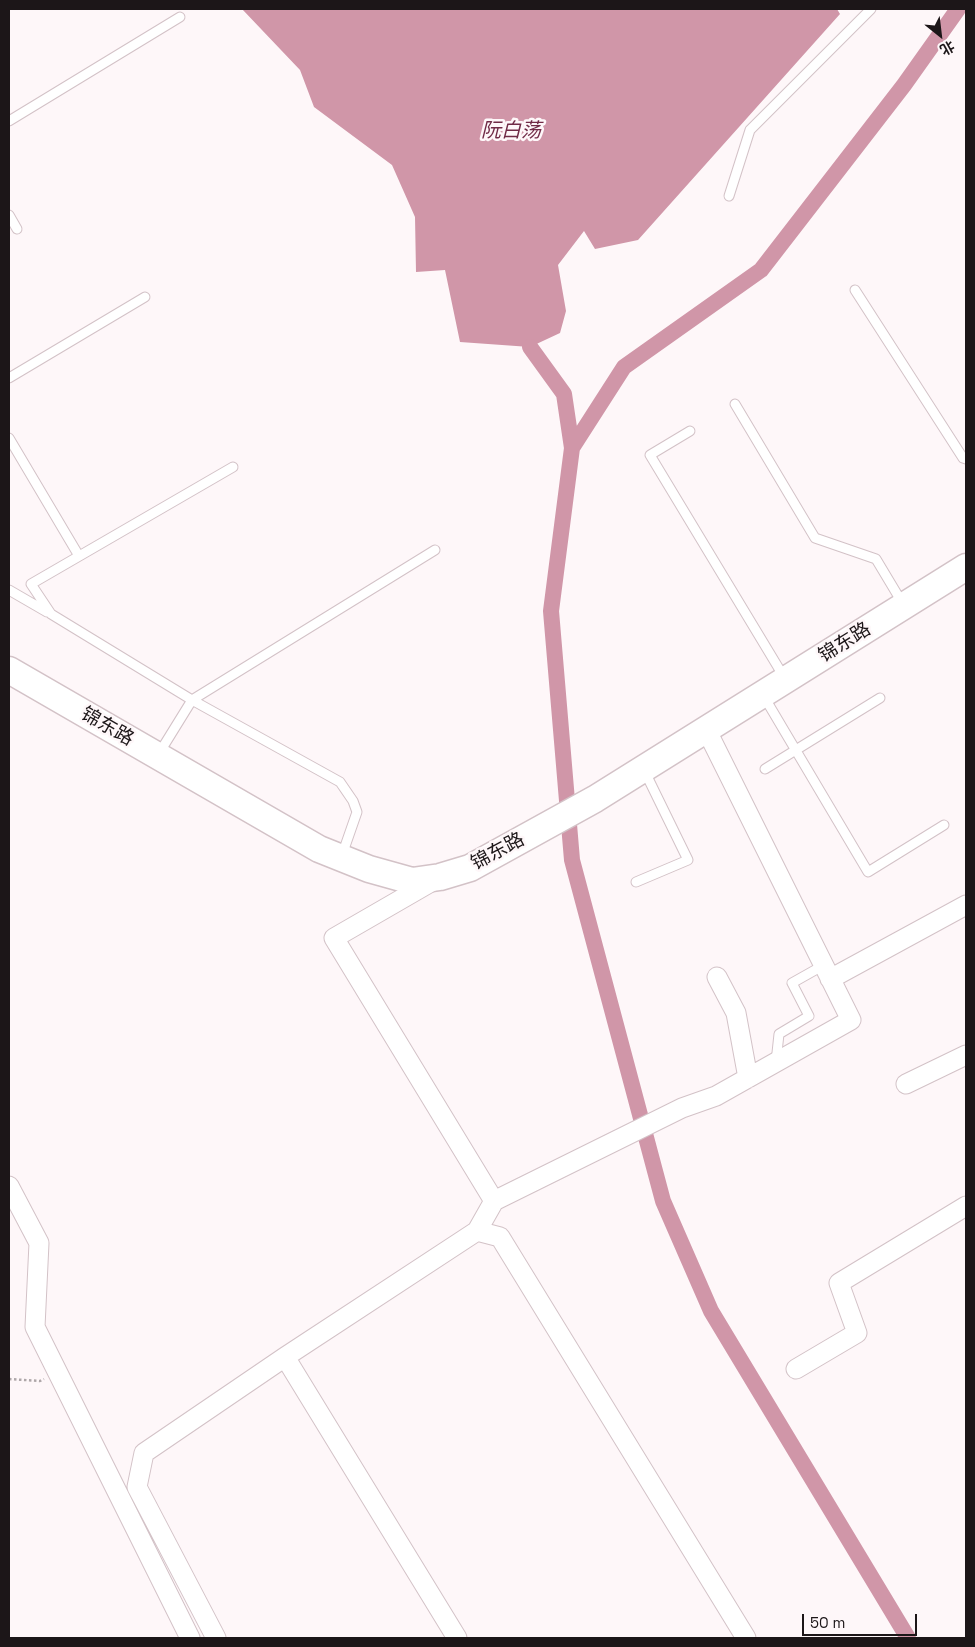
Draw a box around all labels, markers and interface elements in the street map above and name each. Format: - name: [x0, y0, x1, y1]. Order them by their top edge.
- north arrow: [915, 10, 965, 60]
- text: 北: [937, 37, 958, 59]
- water label: 阮白荡: [481, 120, 541, 144]
- street label: 锦东路: [815, 618, 875, 668]
- street label: 锦东路: [77, 703, 137, 751]
- street label: 锦东路: [467, 829, 529, 875]
- scale bar: [805, 1604, 920, 1636]
- text: 50 m: [810, 1613, 845, 1632]

